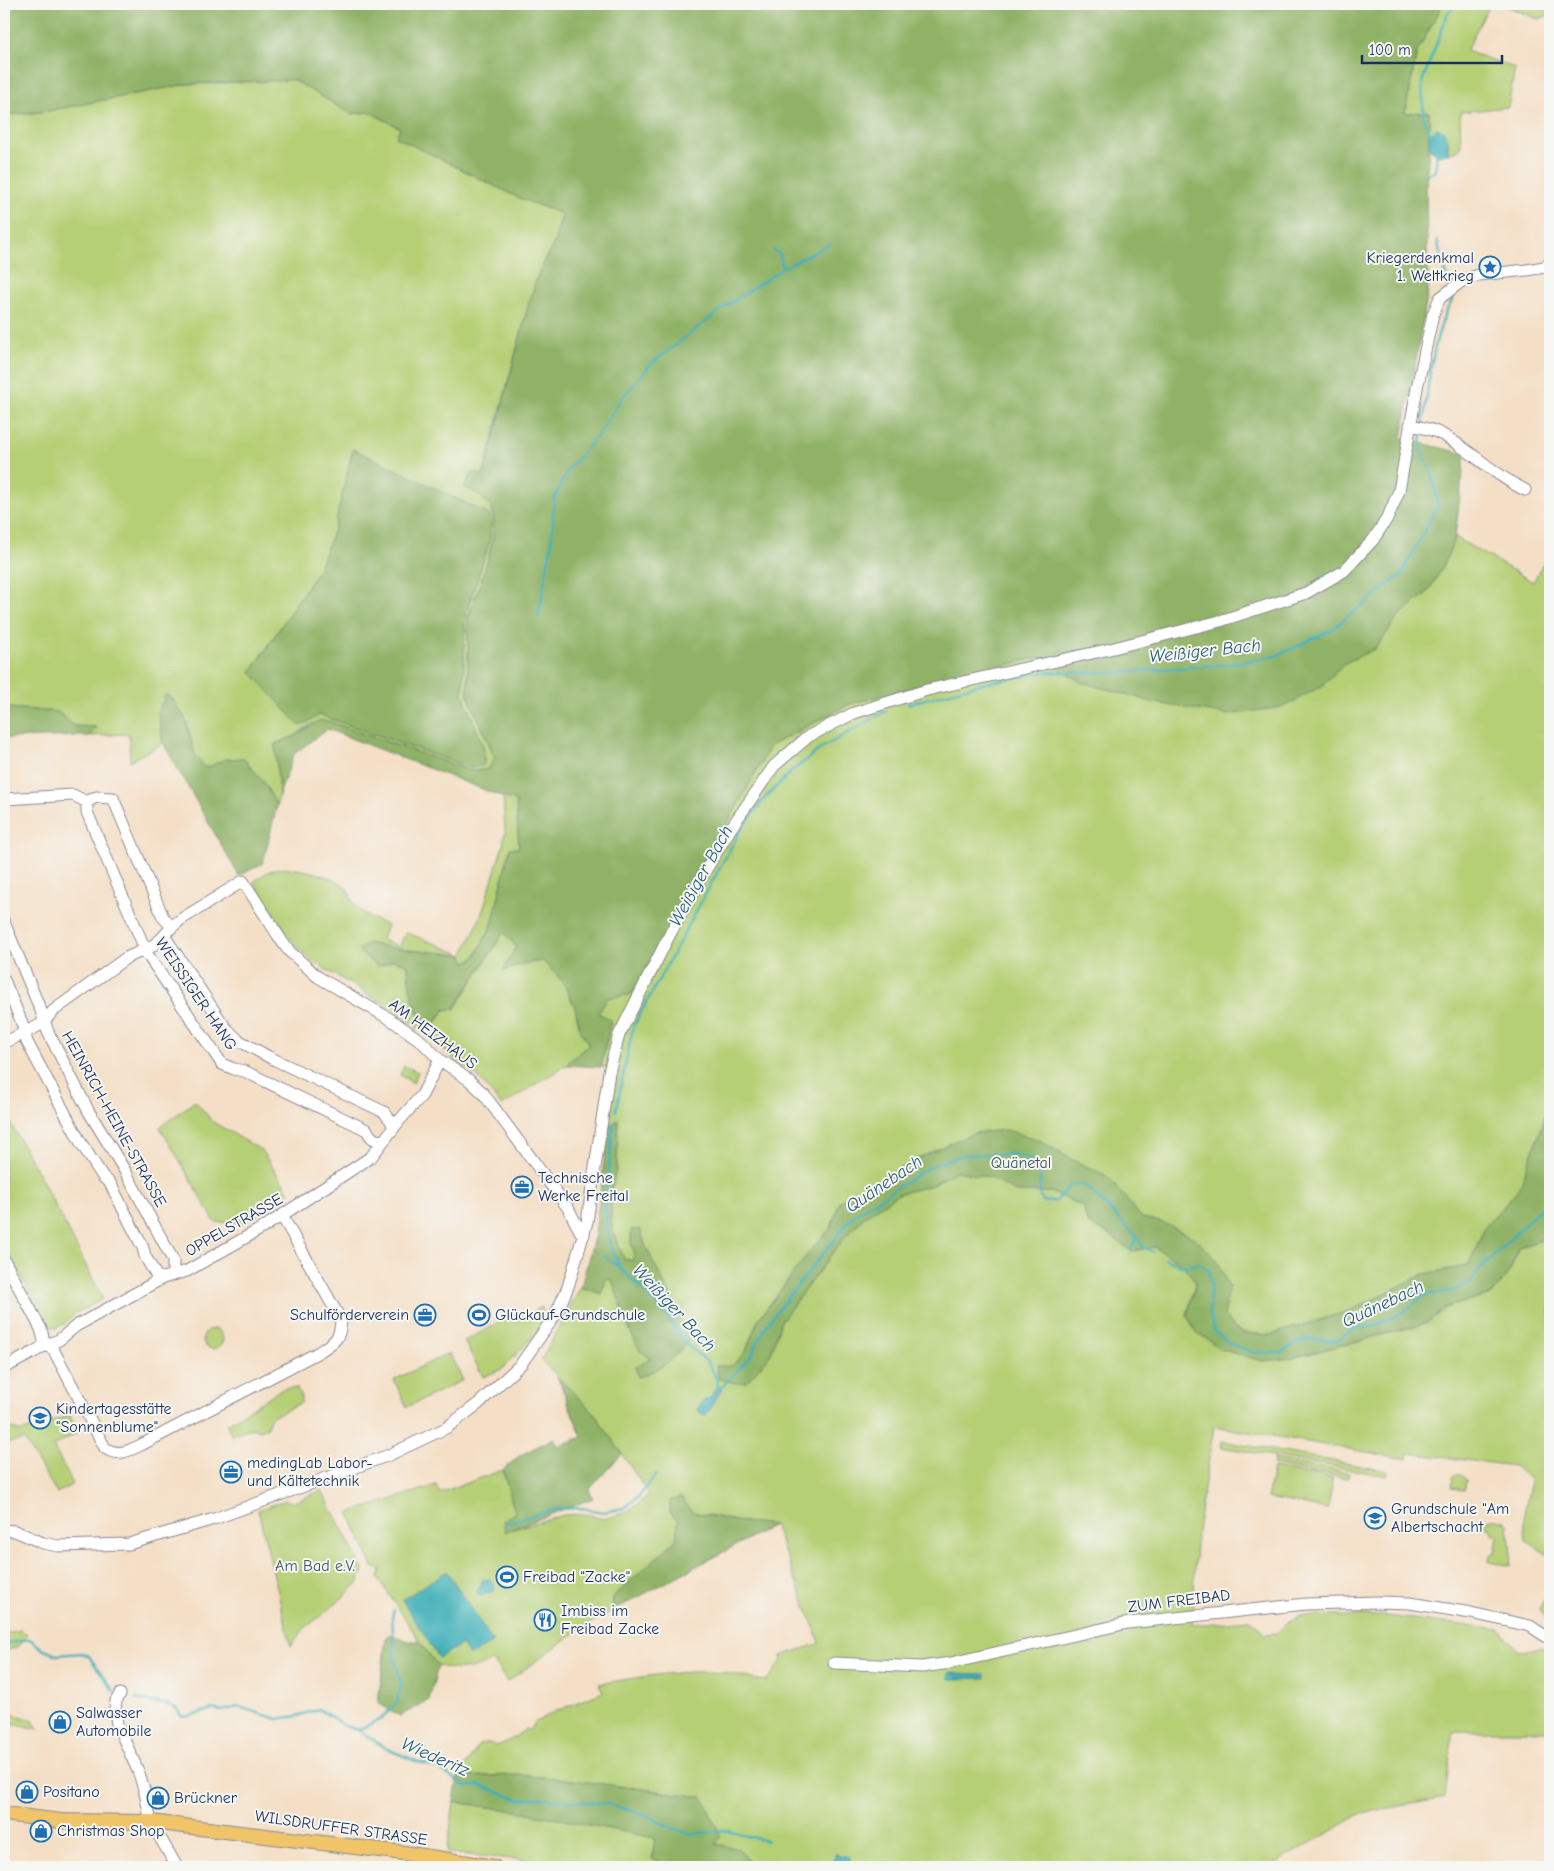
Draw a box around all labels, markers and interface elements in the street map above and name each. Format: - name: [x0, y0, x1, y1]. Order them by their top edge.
- scale bar: [1362, 32, 1502, 64]
- text: 100 m: [1369, 41, 1411, 59]
- place label: Kriegerdenkmal 1. Weltkrieg: [1367, 249, 1474, 285]
- place icon: Kriegerdenkmal 1. Weltkrieg: [1478, 255, 1502, 279]
- water label: Weißiger Bach: [1148, 635, 1262, 667]
- water label: Weißiger Bach: [665, 822, 737, 930]
- street label: WEISSIGER HANG: [152, 934, 240, 1054]
- street label: AM HEIZHAUS: [385, 995, 481, 1073]
- street label: HEINRICH-HEINE-STRASSE: [58, 1028, 170, 1210]
- water label: Quänebach: [842, 1151, 926, 1217]
- park label: Quänetal: [991, 1154, 1051, 1172]
- place label: Technische Werke Freital: [538, 1169, 629, 1205]
- office icon: Technische Werke Freital: [510, 1175, 534, 1199]
- street label: OPPELSTRASSE: [182, 1190, 286, 1260]
- water label: Weißiger Bach: [628, 1260, 720, 1356]
- water label: Quänebach: [1339, 1276, 1427, 1332]
- office icon: Schulförderverein: [413, 1303, 437, 1327]
- sports icon: Glückauf-Grundschule: [467, 1303, 491, 1327]
- place label: Schulförderverein: [290, 1306, 409, 1324]
- place label: Glückauf-Grundschule: [495, 1306, 645, 1324]
- place label: Kindertagesstätte "Sonnenblume": [56, 1400, 172, 1436]
- school or university icon: Kindertagesstätte "Sonnenblume": [28, 1406, 52, 1430]
- place label: medingLab Labor- und Kältetechnik: [247, 1454, 373, 1490]
- office icon: medingLab Labor- und Kältetechnik: [219, 1460, 243, 1484]
- place label: Grundschule "Am Albertschacht: [1391, 1500, 1509, 1536]
- school or university icon: Grundschule "Am Albertschacht: [1363, 1506, 1387, 1530]
- park label: Am Bad e.V.: [275, 1557, 355, 1575]
- sports icon: Freibad "Zacke": [495, 1565, 519, 1589]
- place label: Freibad "Zacke": [523, 1568, 630, 1586]
- street label: ZUM FREIBAD: [1127, 1586, 1231, 1616]
- place label: Imbiss im Freibad Zacke: [561, 1602, 659, 1638]
- restaurant icon: Imbiss im Freibad Zacke: [533, 1608, 557, 1632]
- place label: Salwasser Automobile: [76, 1704, 151, 1740]
- shop icon: Salwasser Automobile: [48, 1710, 72, 1734]
- water label: Wiederitz: [398, 1733, 473, 1781]
- shop icon: Positano: [15, 1780, 39, 1804]
- place label: Positano: [43, 1783, 100, 1801]
- shop icon: Brückner: [146, 1786, 170, 1810]
- place label: Brückner: [174, 1789, 238, 1807]
- street label: WILSDRUFFER STRASSE: [254, 1807, 429, 1849]
- shop icon: Christmas Shop: [29, 1819, 53, 1843]
- place label: Christmas Shop: [57, 1822, 164, 1840]

